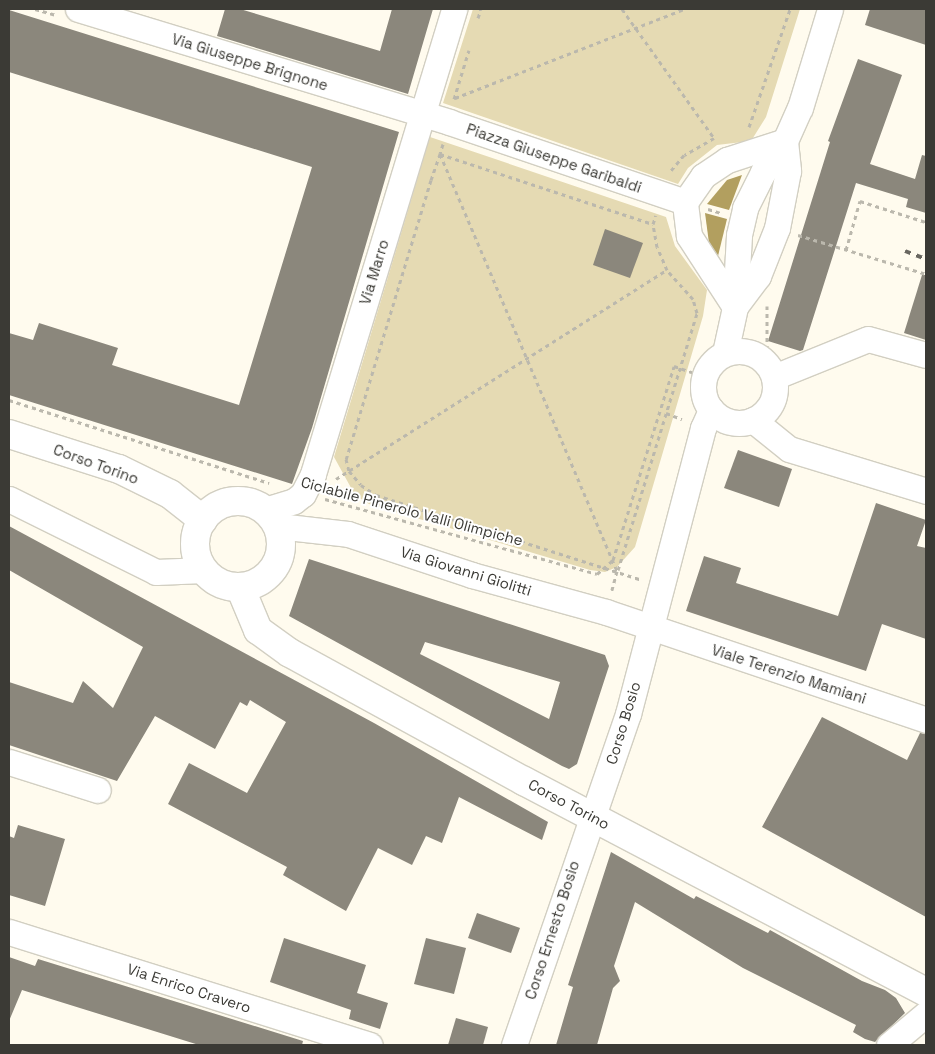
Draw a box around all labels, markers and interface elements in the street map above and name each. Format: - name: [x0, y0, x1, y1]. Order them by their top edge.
- street label: Via Giuseppe Brignone: [170, 30, 330, 94]
- street label: Piazza Giuseppe Garibaldi: [464, 120, 644, 196]
- street label: Via Marro: [356, 237, 392, 307]
- street label: Corso Torino: [51, 440, 141, 488]
- street label: Ciclabile Pinerolo Valli Olimpiche: [299, 473, 525, 549]
- street label: Via Giovanni Giolitti: [398, 543, 534, 599]
- street label: Viale Terenzio Mamiani: [709, 640, 869, 708]
- street label: Corso Bosio: [602, 680, 644, 766]
- street label: Corso Torino: [525, 775, 613, 833]
- street label: Corso Ernesto Bosio: [521, 858, 583, 1002]
- street label: Via Enrico Cravero: [125, 959, 253, 1017]

